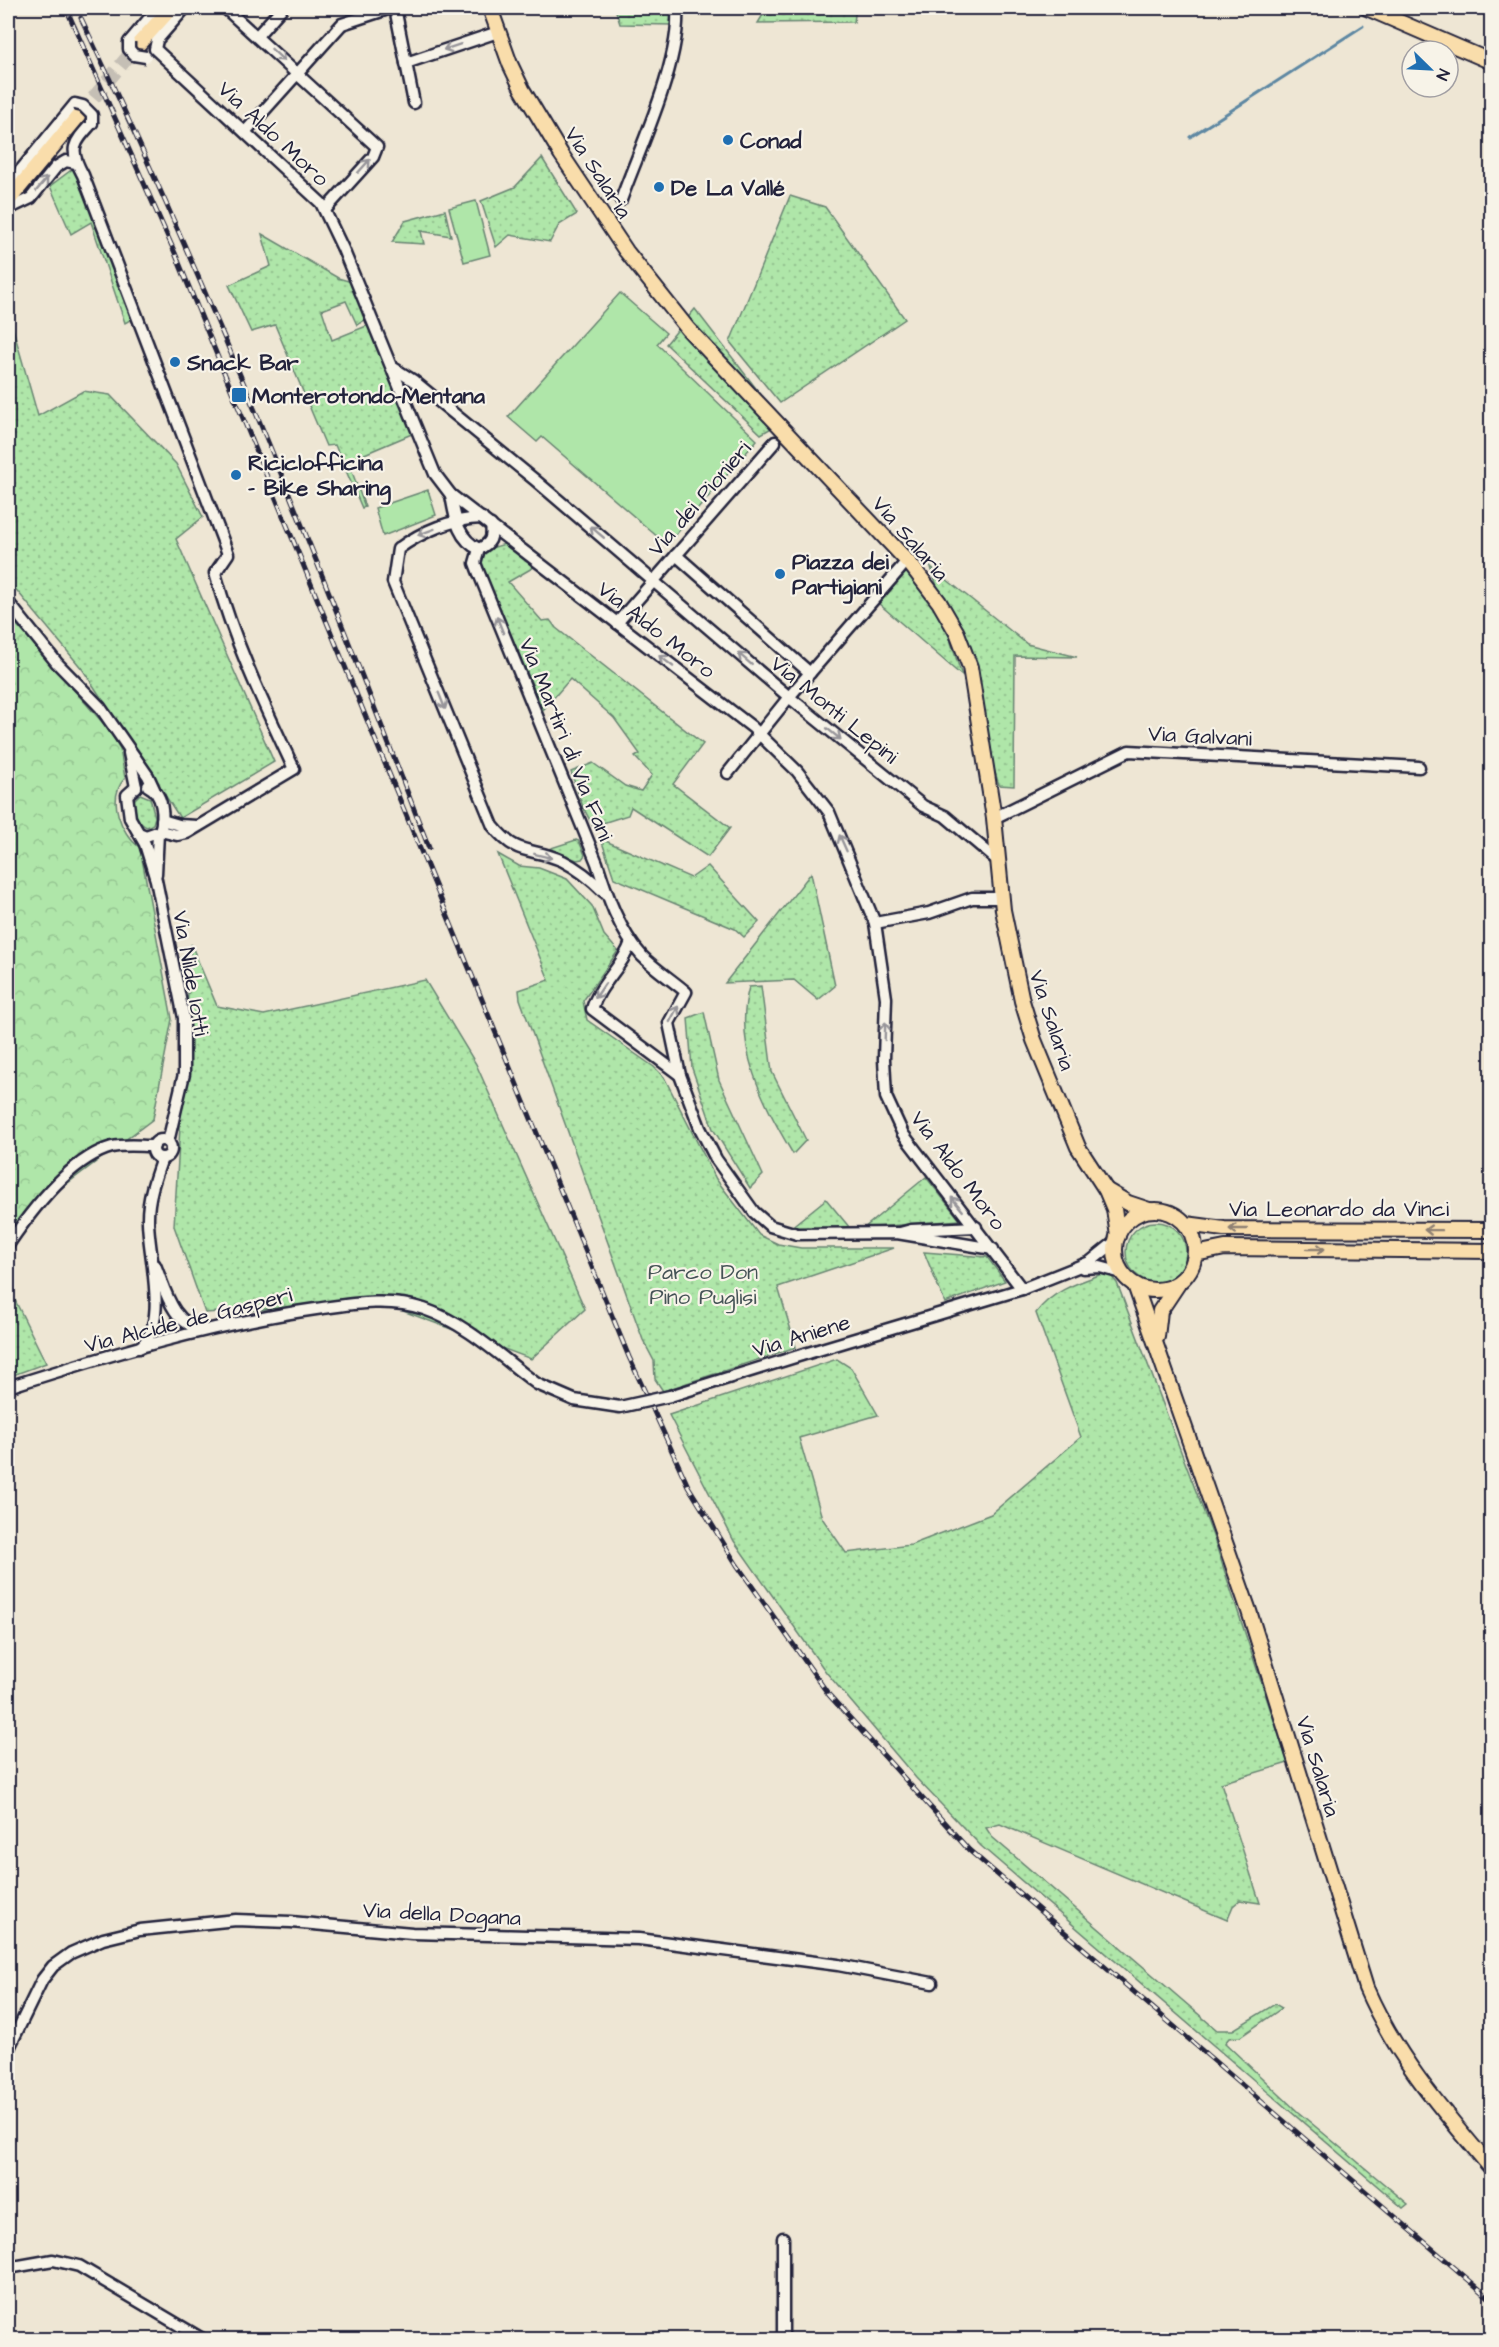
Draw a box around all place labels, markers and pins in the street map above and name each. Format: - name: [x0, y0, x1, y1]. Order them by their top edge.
- place label: Conad: [740, 126, 802, 157]
- marker: Conad: [721, 133, 735, 147]
- place label: De La Vallé: [671, 173, 785, 204]
- marker: De La Vallé: [652, 180, 666, 194]
- place label: Snack Bar: [186, 348, 299, 379]
- marker: Snack Bar: [168, 355, 182, 369]
- place label: Monterotondo-Mentana: [252, 381, 486, 412]
- marker: Monterotondo-Mentana: [230, 386, 248, 404]
- place label: Riciclofficina - Bike Sharing: [248, 448, 392, 505]
- marker: Riciclofficina - Bike Sharing: [229, 468, 243, 482]
- place label: Piazza dei Partigiani: [792, 547, 890, 604]
- marker: Piazza dei Partigiani: [773, 567, 787, 581]

